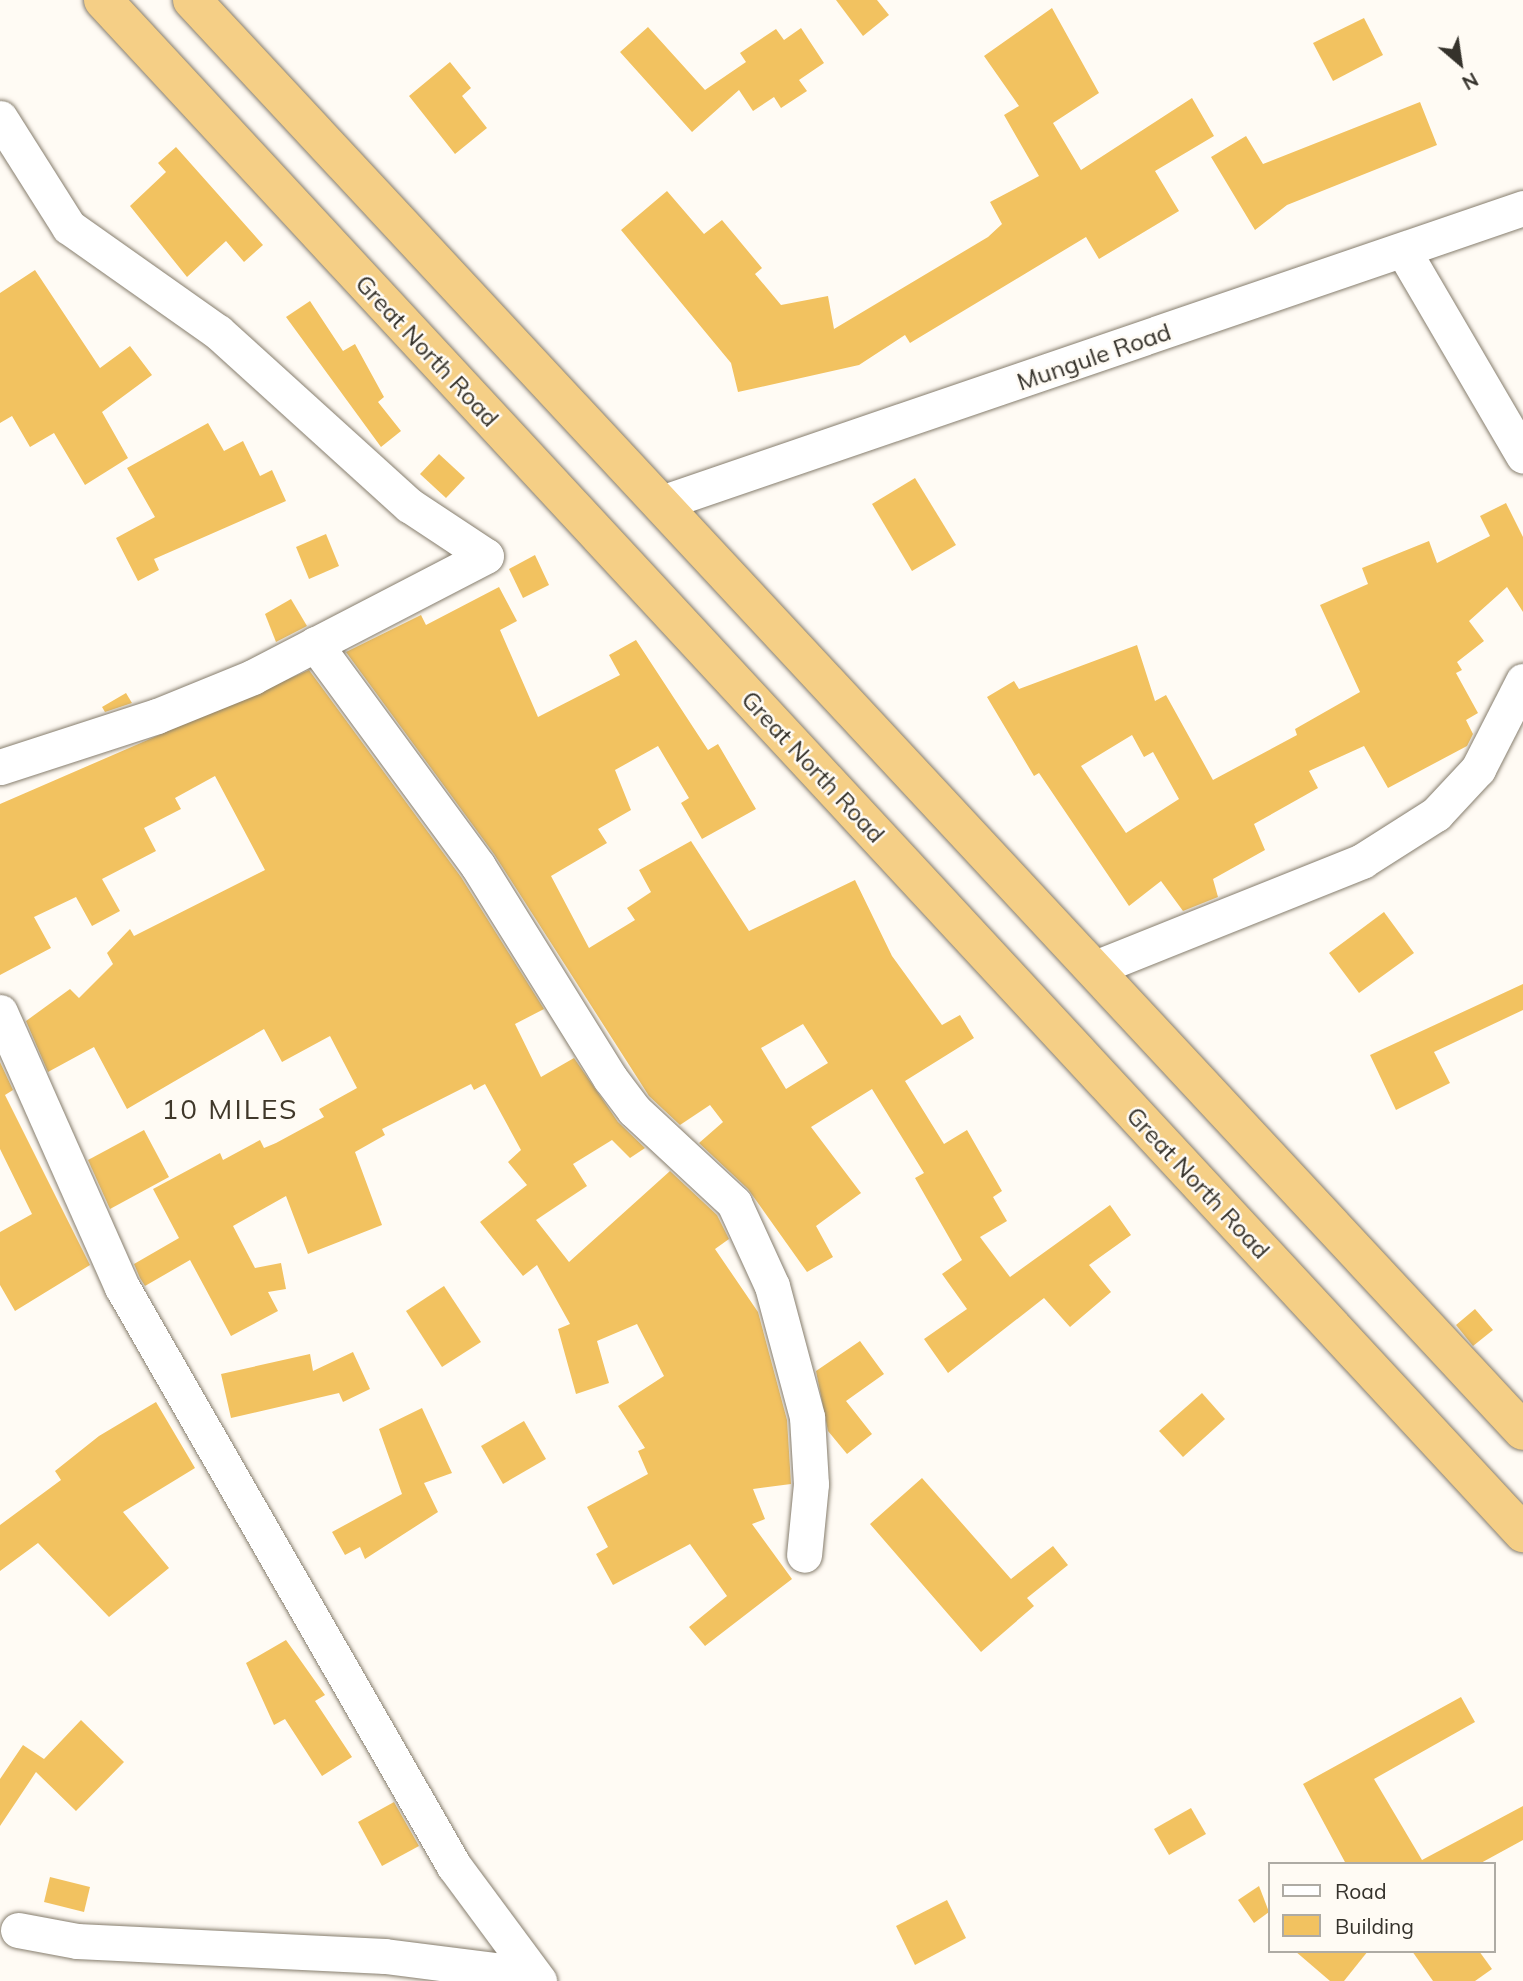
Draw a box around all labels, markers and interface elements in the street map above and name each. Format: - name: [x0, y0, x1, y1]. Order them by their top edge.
- north arrow: [1425, 28, 1495, 98]
- text: N: [1458, 67, 1482, 95]
- street label: Great North Road: [349, 269, 505, 433]
- street label: Mungule Road: [1013, 317, 1175, 397]
- street label: Great North Road: [735, 685, 891, 849]
- district label: 10 MILES: [162, 1092, 298, 1126]
- street label: Great North Road: [1120, 1101, 1276, 1265]
- legend: [1268, 1862, 1495, 1953]
- text: Road: [1335, 1878, 1386, 1904]
- text: Building: [1335, 1913, 1414, 1939]

